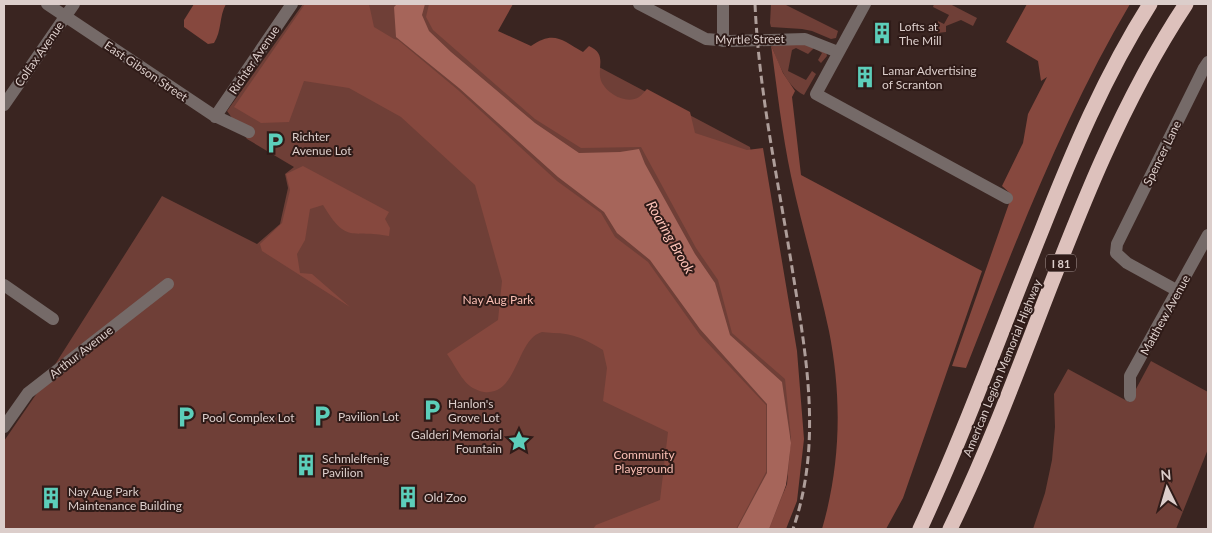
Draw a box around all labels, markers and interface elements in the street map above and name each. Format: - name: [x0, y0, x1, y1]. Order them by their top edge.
- street label: Colfax Avenue: [11, 19, 67, 89]
- place label: Lofts at The Mill: [899, 19, 942, 48]
- building icon: Lofts at The Mill: [869, 20, 895, 46]
- street label: Richter Avenue: [225, 23, 283, 97]
- street label: Myrtle Street: [715, 31, 786, 47]
- street label: East Gibson Street: [102, 38, 191, 105]
- place label: Lamar Advertising of Scranton: [882, 63, 977, 92]
- building icon: Lamar Advertising of Scranton: [852, 64, 878, 90]
- street label: Spencer Lane: [1140, 118, 1184, 188]
- place label: Richter Avenue Lot: [292, 129, 352, 158]
- parking icon: Richter Avenue Lot: [262, 130, 288, 156]
- water label: Roaring Brook: [643, 197, 699, 277]
- road number: I 81: [1046, 254, 1076, 272]
- street label: Matthew Avenue: [1137, 272, 1193, 358]
- street label: American Legion Memorial Highway: [959, 276, 1045, 459]
- park label: Nay Aug Park: [463, 292, 534, 307]
- street label: Arthur Avenue: [46, 322, 116, 382]
- place label: Hanlon's Grove Lot: [448, 396, 500, 425]
- parking icon: Hanlon's Grove Lot: [419, 397, 445, 423]
- parking icon: Pavilion Lot: [309, 403, 335, 429]
- parking icon: Pool Complex Lot: [173, 404, 199, 430]
- place label: Pavilion Lot: [338, 409, 400, 424]
- place label: Pool Complex Lot: [202, 410, 295, 425]
- place label: Galderi Memorial Fountain: [411, 427, 502, 456]
- place icon: Galderi Memorial Fountain: [506, 428, 532, 454]
- park label: Community Playground: [613, 447, 675, 476]
- place label: Schmlelfenig Pavilion: [322, 451, 389, 480]
- building icon: Schmlelfenig Pavilion: [293, 452, 319, 478]
- north arrow: [1142, 463, 1192, 513]
- text: N: [1160, 466, 1172, 483]
- place label: Nay Aug Park Maintenance Building: [68, 484, 182, 513]
- building icon: Old Zoo: [395, 484, 421, 510]
- building icon: Nay Aug Park Maintenance Building: [38, 485, 64, 511]
- place label: Old Zoo: [424, 490, 467, 505]

